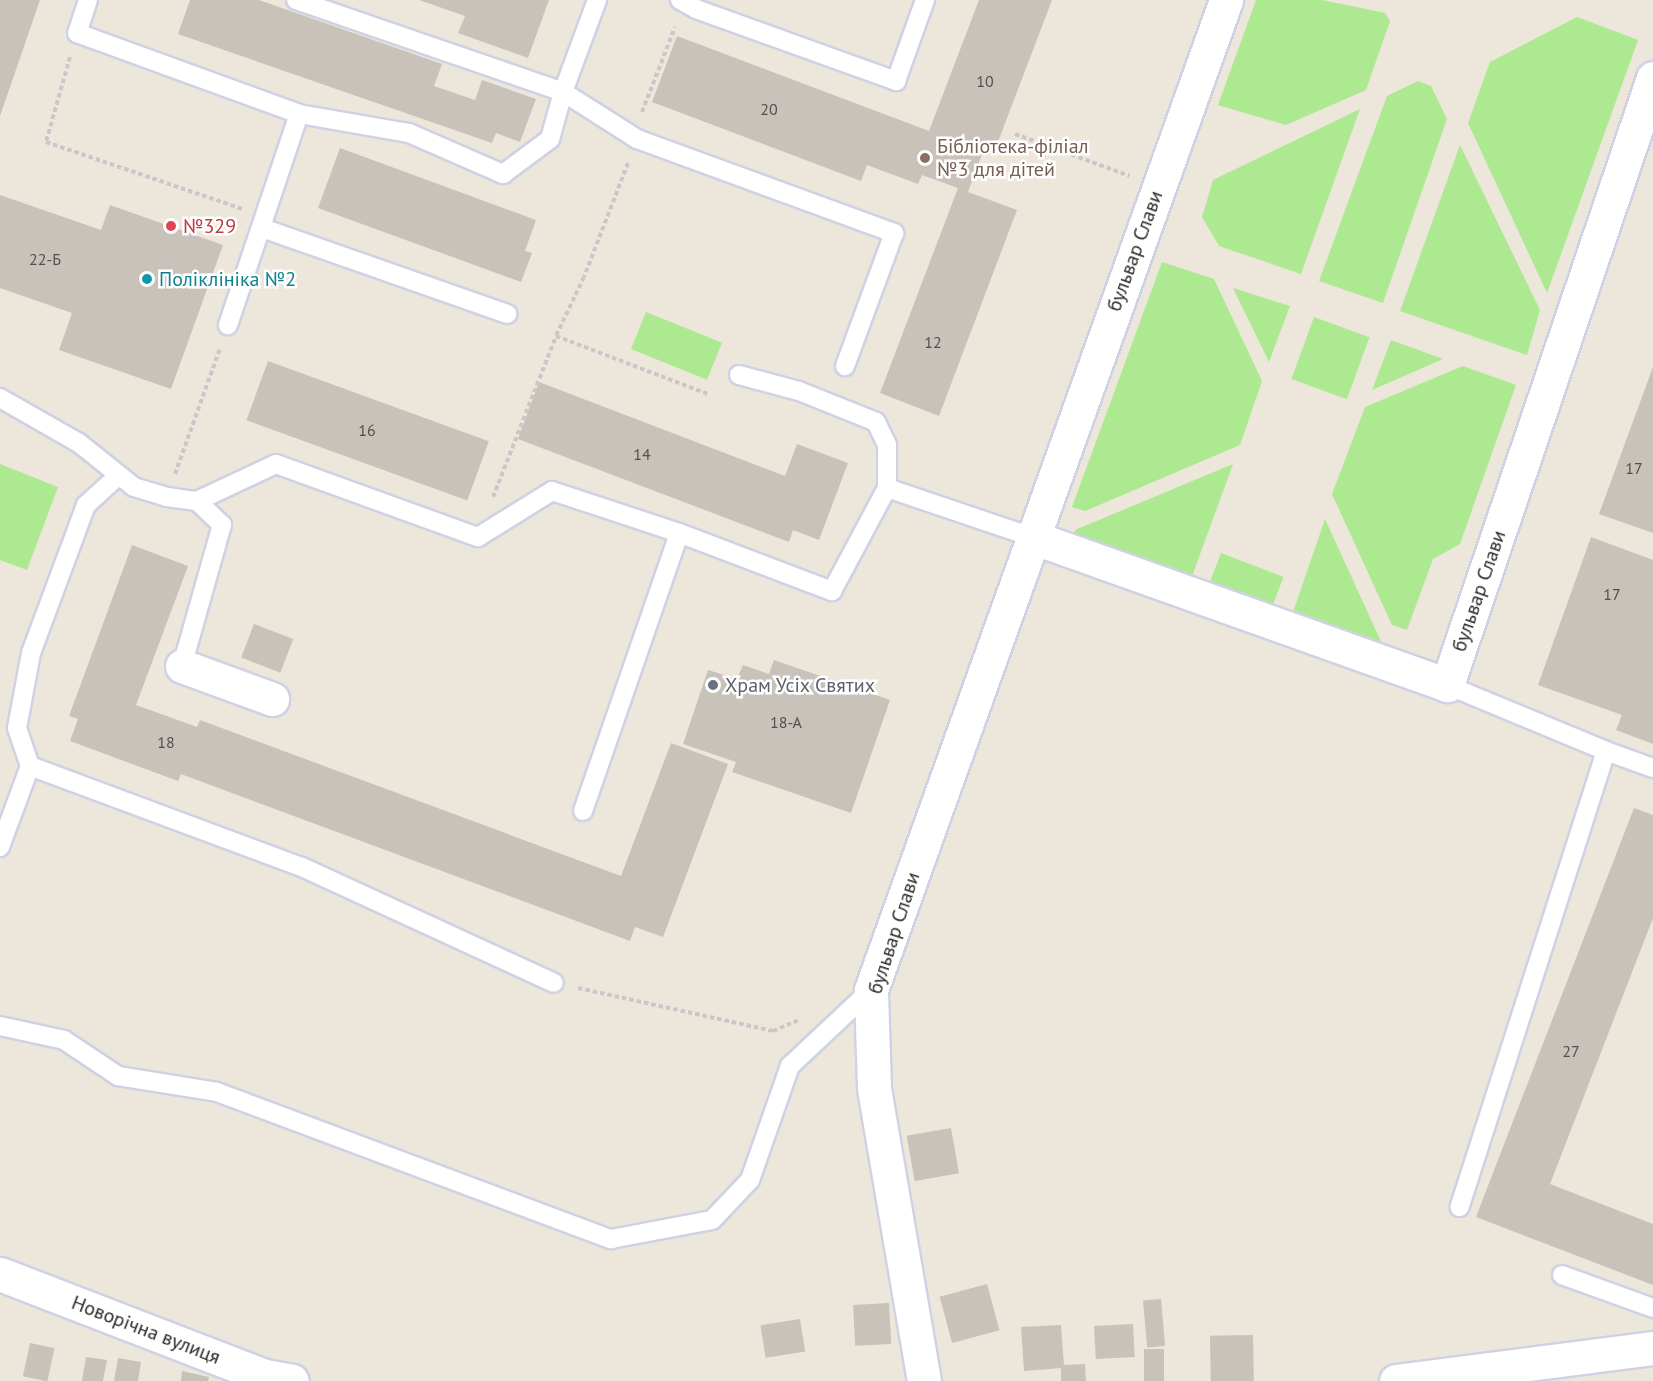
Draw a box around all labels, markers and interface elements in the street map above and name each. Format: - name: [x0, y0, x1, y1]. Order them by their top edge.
- house number: 10: [976, 71, 994, 91]
- house number: 20: [760, 99, 778, 119]
- place label: Бібліотека-філіал №3 для дітей: [937, 134, 1089, 181]
- marker: Бібліотека-філіал №3 для дітей: [918, 151, 932, 165]
- street label: бульвар Слави: [1102, 187, 1168, 315]
- place label: №329: [183, 214, 236, 238]
- marker: №329: [164, 219, 178, 233]
- house number: 22-Б: [29, 249, 61, 269]
- place label: Поліклініка №2: [159, 267, 296, 291]
- marker: Поліклініка №2: [140, 272, 154, 286]
- house number: 12: [924, 332, 942, 352]
- house number: 16: [358, 420, 376, 440]
- house number: 14: [633, 444, 651, 464]
- house number: 17: [1625, 458, 1643, 478]
- street label: бульвар Слави: [1447, 527, 1511, 655]
- house number: 17: [1603, 584, 1621, 604]
- place label: Храм Усіх Святих: [725, 673, 876, 697]
- marker: Храм Усіх Святих: [706, 678, 720, 692]
- house number: 18-А: [770, 712, 802, 732]
- house number: 18: [157, 732, 175, 752]
- street label: бульвар Слави: [863, 869, 925, 997]
- house number: 27: [1562, 1041, 1580, 1061]
- street label: Новорічна вулиця: [68, 1291, 224, 1369]

